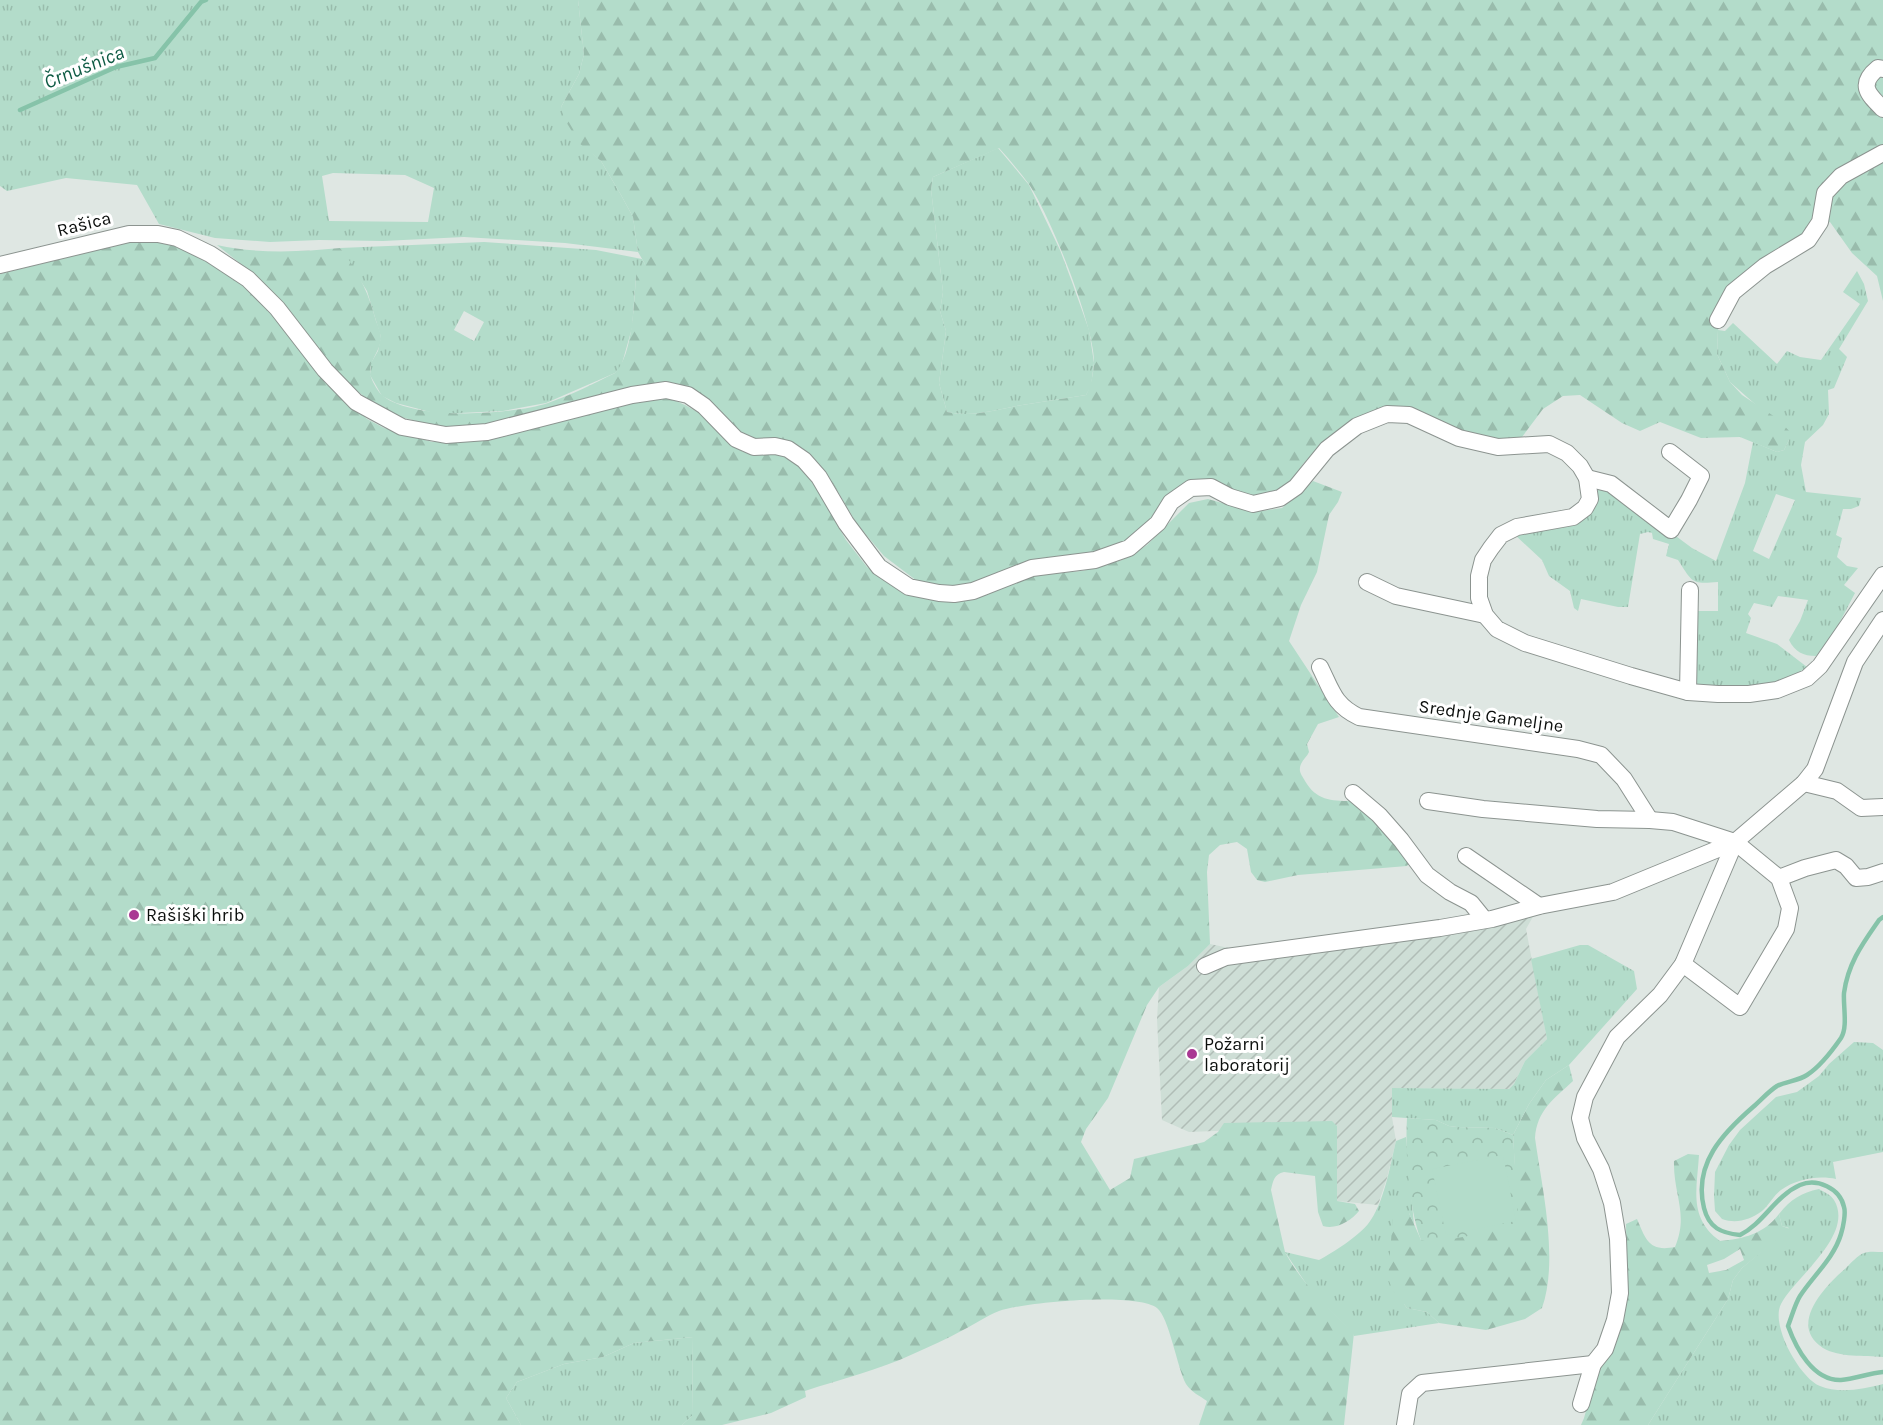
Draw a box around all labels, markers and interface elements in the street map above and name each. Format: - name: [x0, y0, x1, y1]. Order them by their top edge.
- water label: Črnušnica: [40, 40, 128, 94]
- street label: Rašica: [55, 207, 113, 241]
- street label: Srednje Gameljne: [1417, 695, 1565, 737]
- place label: Rašiški hrib: [146, 904, 244, 926]
- marker: Rašiški hrib: [127, 908, 141, 922]
- place label: Požarni laboratorij: [1204, 1033, 1290, 1076]
- marker: Požarni laboratorij: [1185, 1047, 1199, 1061]

